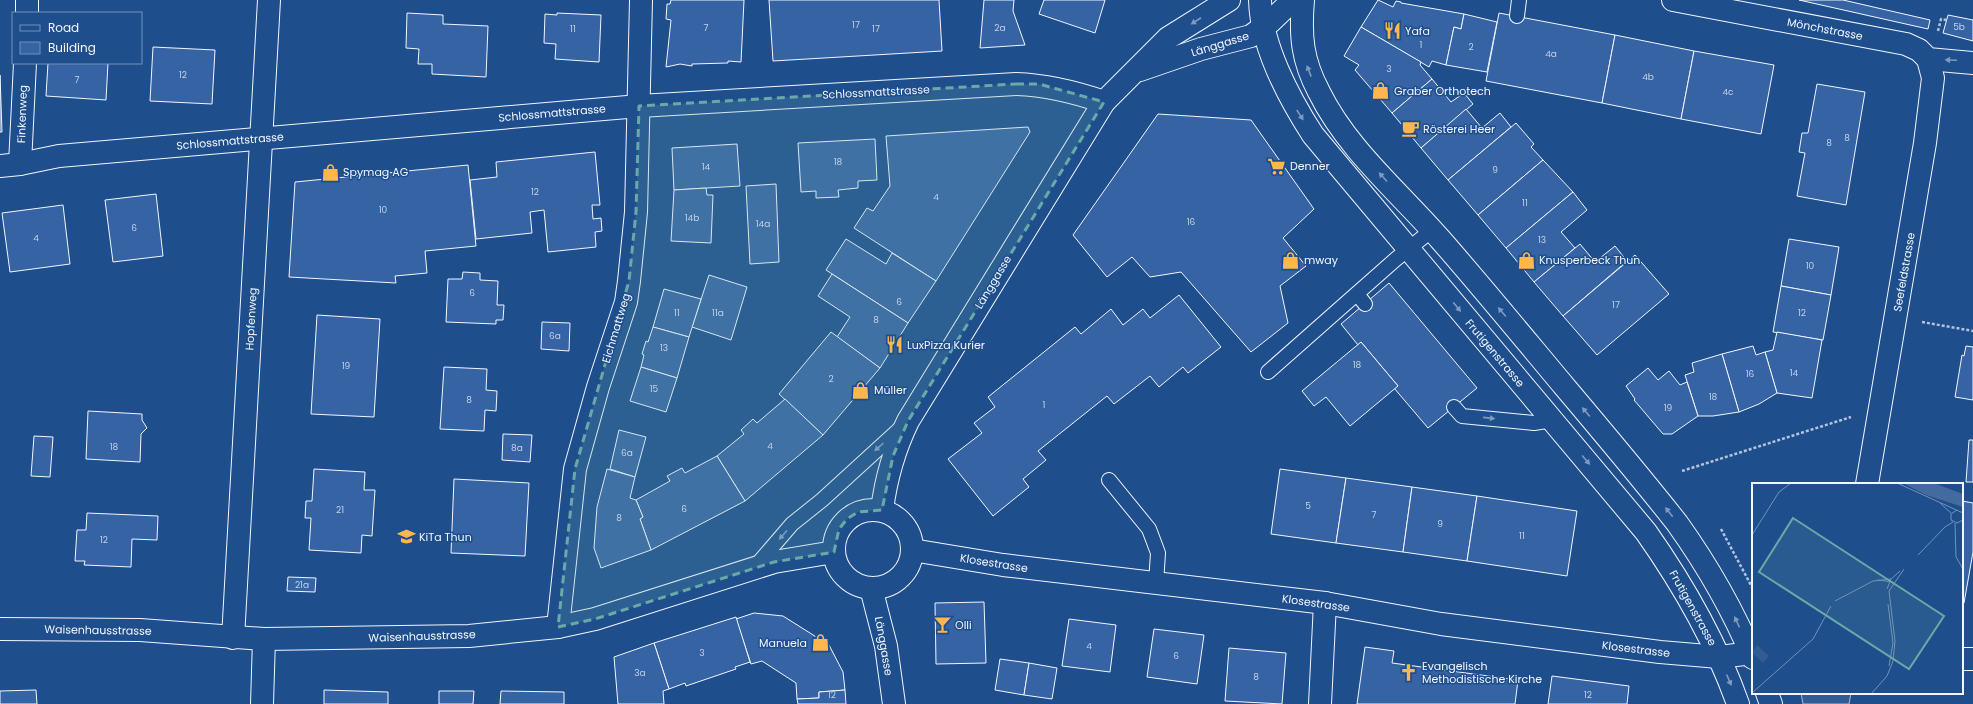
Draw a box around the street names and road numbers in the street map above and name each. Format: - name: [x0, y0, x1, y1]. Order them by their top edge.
- street label: Mönchstrasse: [1786, 14, 1864, 44]
- street label: Länggasse: [1189, 28, 1251, 60]
- street label: Schlossmattstrasse: [822, 81, 930, 103]
- street label: Finkenweg: [13, 85, 31, 143]
- street label: Schlossmattstrasse: [498, 100, 607, 126]
- street label: Schlossmattstrasse: [176, 128, 285, 154]
- street label: Seefeldstrasse: [1889, 231, 1919, 313]
- street label: Länggasse: [971, 252, 1015, 312]
- street label: Hopfenweg: [241, 287, 261, 351]
- street label: Eichmattweg: [598, 291, 634, 365]
- street label: Frutigenstrasse: [1462, 316, 1528, 391]
- street label: Klosestrasse: [959, 550, 1029, 576]
- street label: Frutigenstrasse: [1666, 567, 1721, 649]
- street label: Klosestrasse: [1281, 590, 1351, 616]
- street label: Länggasse: [871, 615, 897, 677]
- street label: Waisenhausstrasse: [44, 621, 152, 639]
- street label: Waisenhausstrasse: [368, 626, 476, 646]
- street label: Klosestrasse: [1601, 637, 1671, 661]

